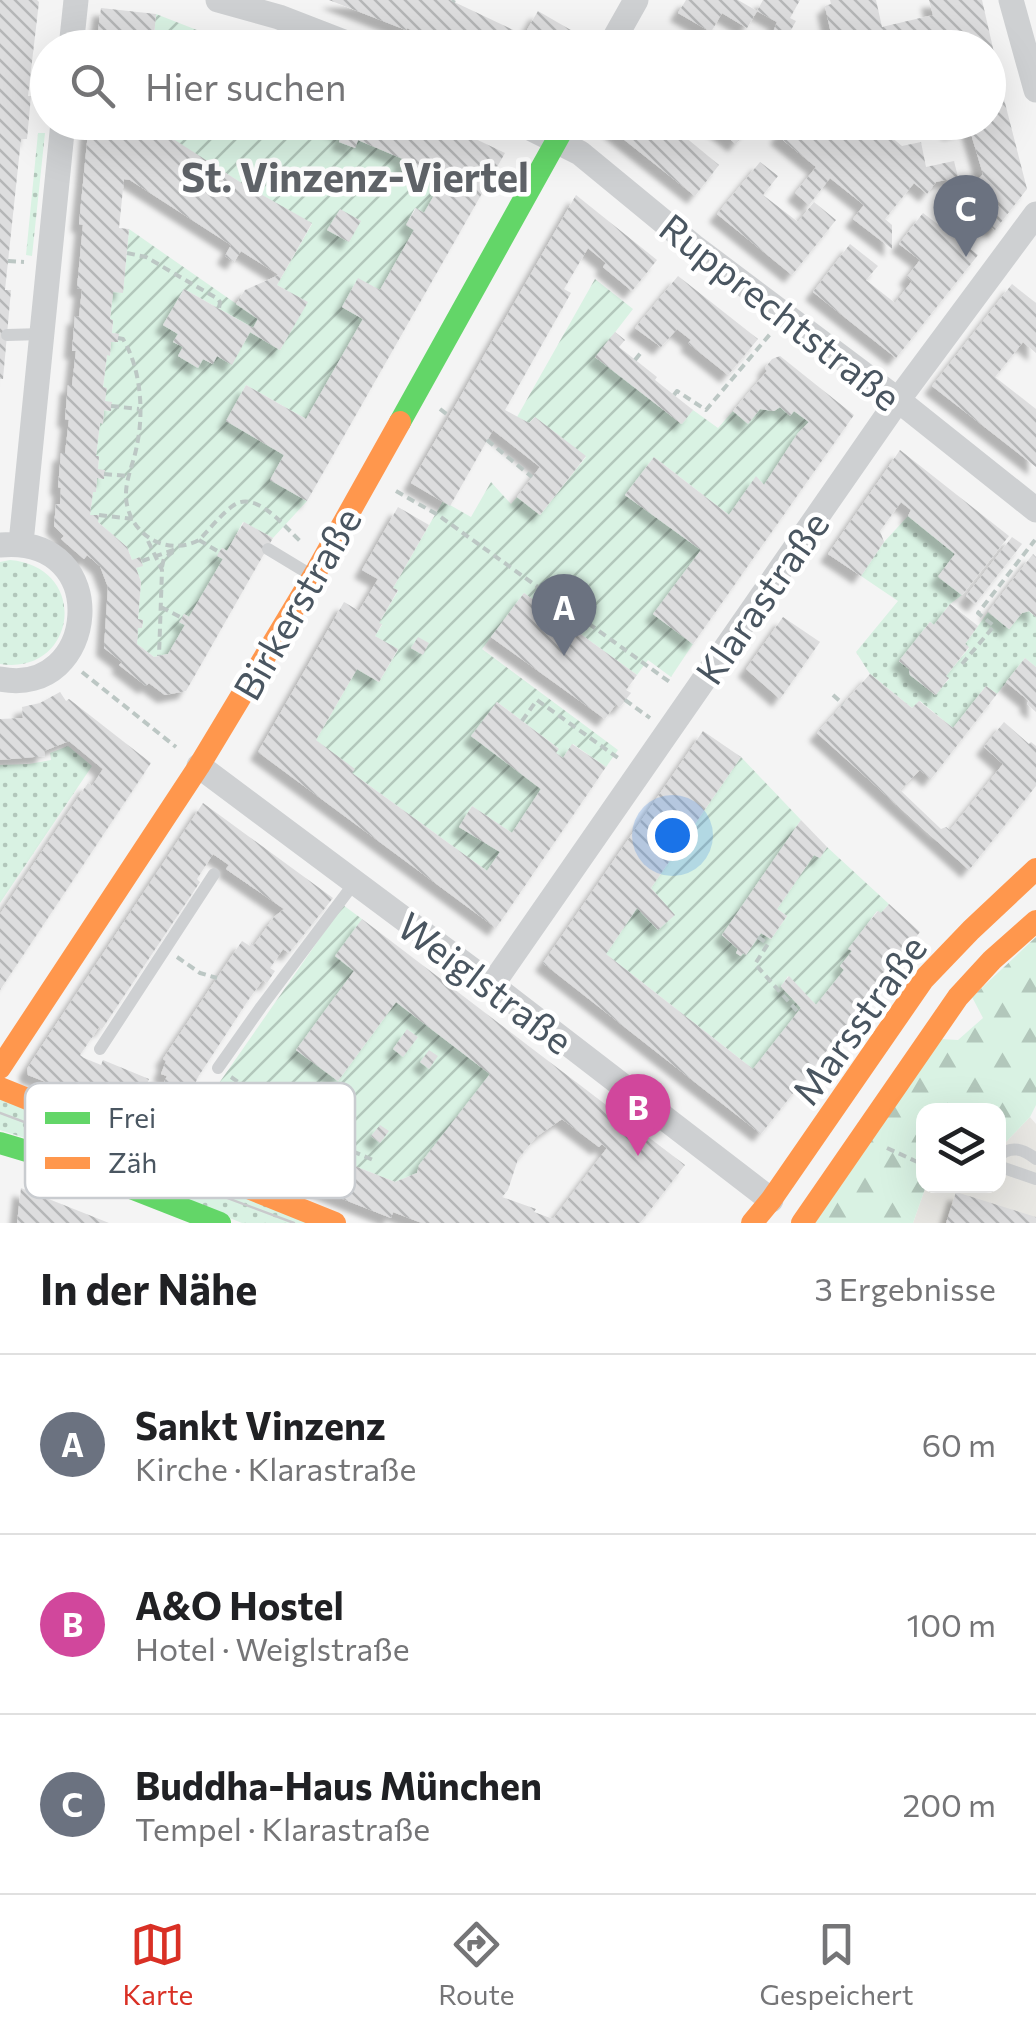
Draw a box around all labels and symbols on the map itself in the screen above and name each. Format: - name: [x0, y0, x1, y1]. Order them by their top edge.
- district label: St. Vinzenz-Viertel: [181, 151, 529, 200]
- pin: C: [934, 174, 998, 257]
- street label: Rupprechtstraße: [651, 202, 911, 420]
- street label: Birkerstraße: [222, 498, 370, 708]
- street label: Klarastraße: [684, 502, 838, 692]
- pin: A: [532, 574, 596, 656]
- your location: [647, 810, 698, 861]
- street label: Weiglstraße: [389, 901, 583, 1063]
- street label: Marsstraße: [781, 925, 935, 1113]
- pin: B: [606, 1074, 670, 1156]
- legend: [25, 1083, 355, 1198]
- text: Frei: [108, 1100, 156, 1134]
- text: Zäh: [108, 1145, 157, 1179]

